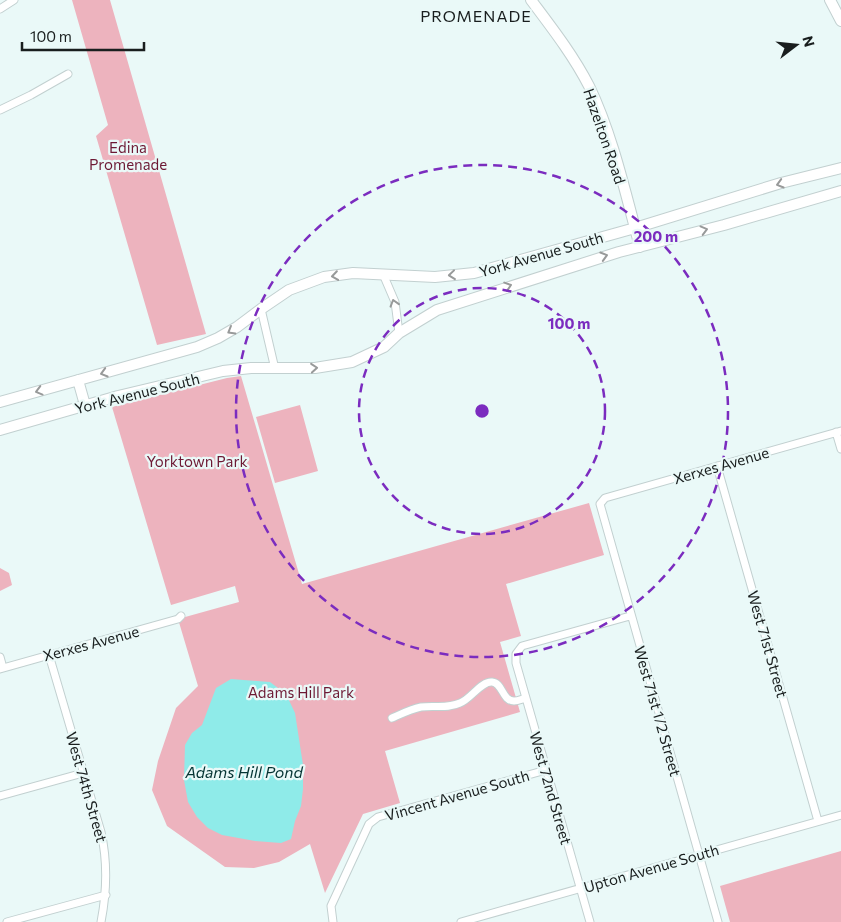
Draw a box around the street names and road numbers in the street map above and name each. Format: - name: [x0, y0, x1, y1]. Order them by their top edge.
- street label: Hazelton Road: [580, 86, 630, 186]
- street label: York Avenue South: [477, 228, 605, 280]
- street label: York Avenue South: [73, 369, 201, 417]
- street label: Xerxes Avenue: [671, 443, 771, 487]
- street label: West 71st Street: [744, 588, 792, 700]
- street label: Xerxes Avenue: [41, 621, 141, 664]
- street label: West 71st 1/2 Street: [631, 644, 685, 778]
- street label: West 72nd Street: [526, 729, 576, 847]
- street label: West 74th Street: [63, 730, 111, 844]
- street label: Vincent Avenue South: [383, 766, 531, 824]
- street label: Upton Avenue South: [581, 840, 721, 896]

